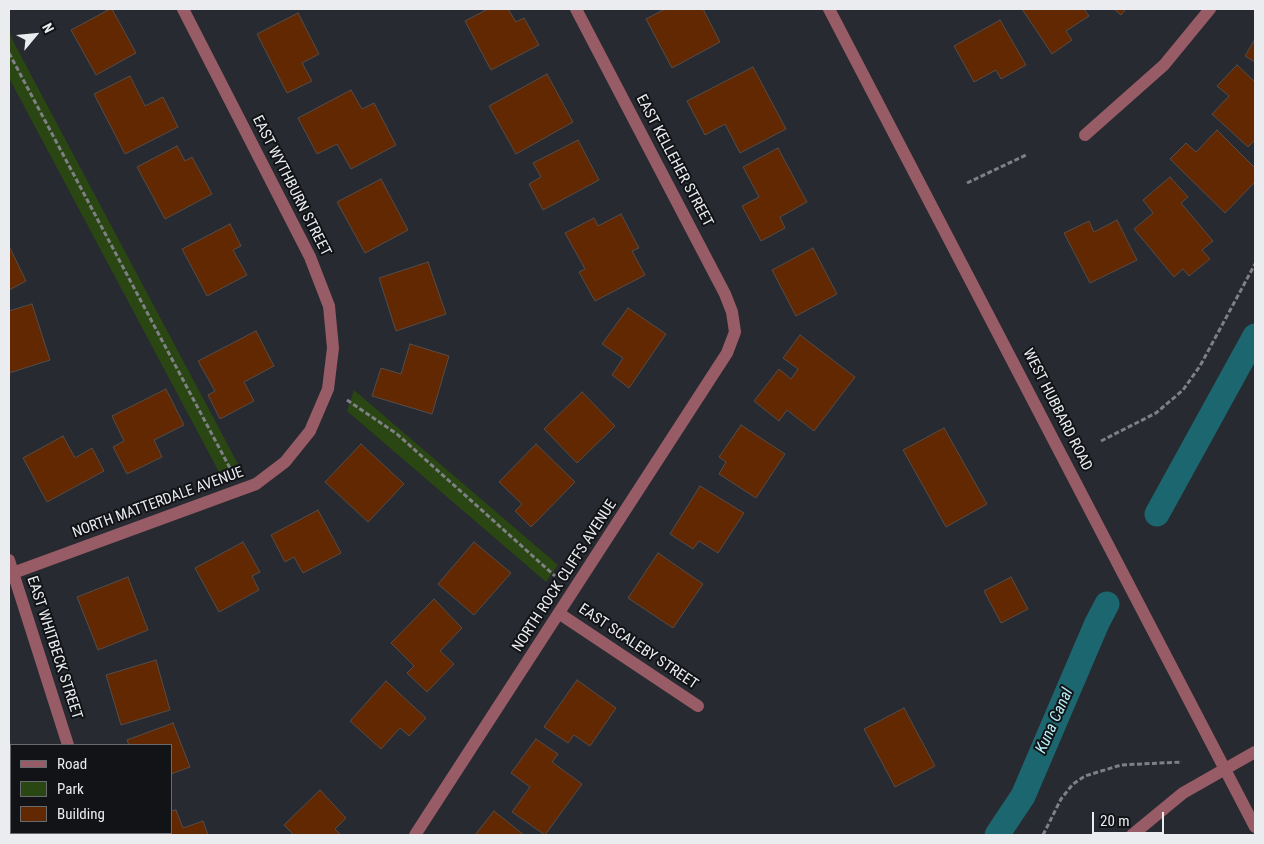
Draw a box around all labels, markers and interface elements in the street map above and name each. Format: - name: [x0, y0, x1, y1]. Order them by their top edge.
- north arrow: [10, 10, 60, 60]
- text: N: [39, 20, 57, 35]
- street label: EAST KELLEHER STREET: [632, 92, 716, 230]
- street label: EAST WYTHBURN STREET: [248, 113, 334, 259]
- street label: WEST HUBBARD ROAD: [1018, 346, 1096, 474]
- street label: NORTH MATTERDALE AVENUE: [70, 464, 246, 542]
- street label: NORTH ROCK CLIFFS AVENUE: [509, 497, 621, 655]
- street label: EAST WHITBECK STREET: [22, 574, 86, 722]
- street label: EAST SCALEBY STREET: [575, 600, 701, 694]
- water label: Kuna Canal: [1032, 686, 1078, 756]
- legend: [10, 744, 172, 834]
- text: Road: [57, 755, 87, 773]
- text: Park: [57, 780, 84, 798]
- scale bar: [1094, 802, 1166, 834]
- text: Building: [57, 805, 105, 823]
- text: 20 m: [1100, 812, 1130, 830]

